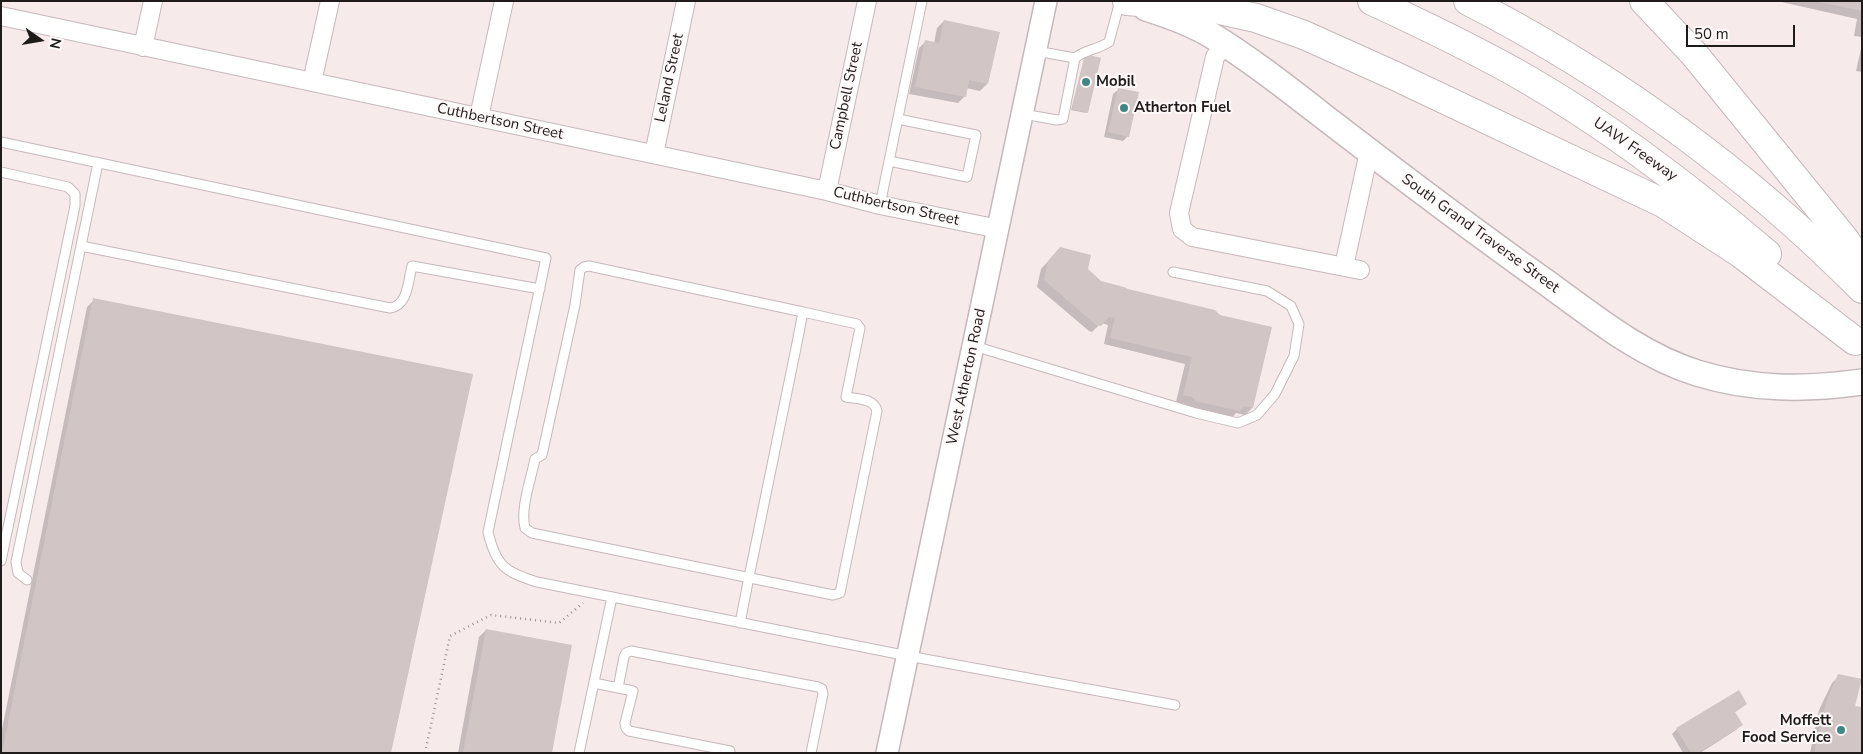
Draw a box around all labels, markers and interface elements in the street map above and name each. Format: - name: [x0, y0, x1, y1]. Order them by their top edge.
- north arrow: [15, 15, 65, 65]
- scale bar: [1688, 15, 1797, 47]
- text: 50 m: [1694, 24, 1729, 44]
- street label: Leland Street: [652, 32, 688, 124]
- text: N: [45, 36, 66, 51]
- street label: Campbell Street: [827, 40, 867, 152]
- place label: Mobil: [1096, 73, 1135, 91]
- marker: Mobil: [1080, 76, 1092, 88]
- place label: Atherton Fuel: [1134, 99, 1231, 117]
- street label: Cuthbertson Street: [435, 100, 565, 144]
- marker: Atherton Fuel: [1118, 102, 1130, 114]
- street label: UAW Freeway: [1589, 114, 1681, 186]
- street label: South Grand Traverse Street: [1398, 171, 1562, 297]
- street label: Cuthbertson Street: [831, 184, 961, 230]
- street label: West Atherton Road: [944, 307, 990, 447]
- place label: Moffett Food Service: [1742, 712, 1831, 747]
- marker: Moffett Food Service: [1835, 724, 1847, 736]

